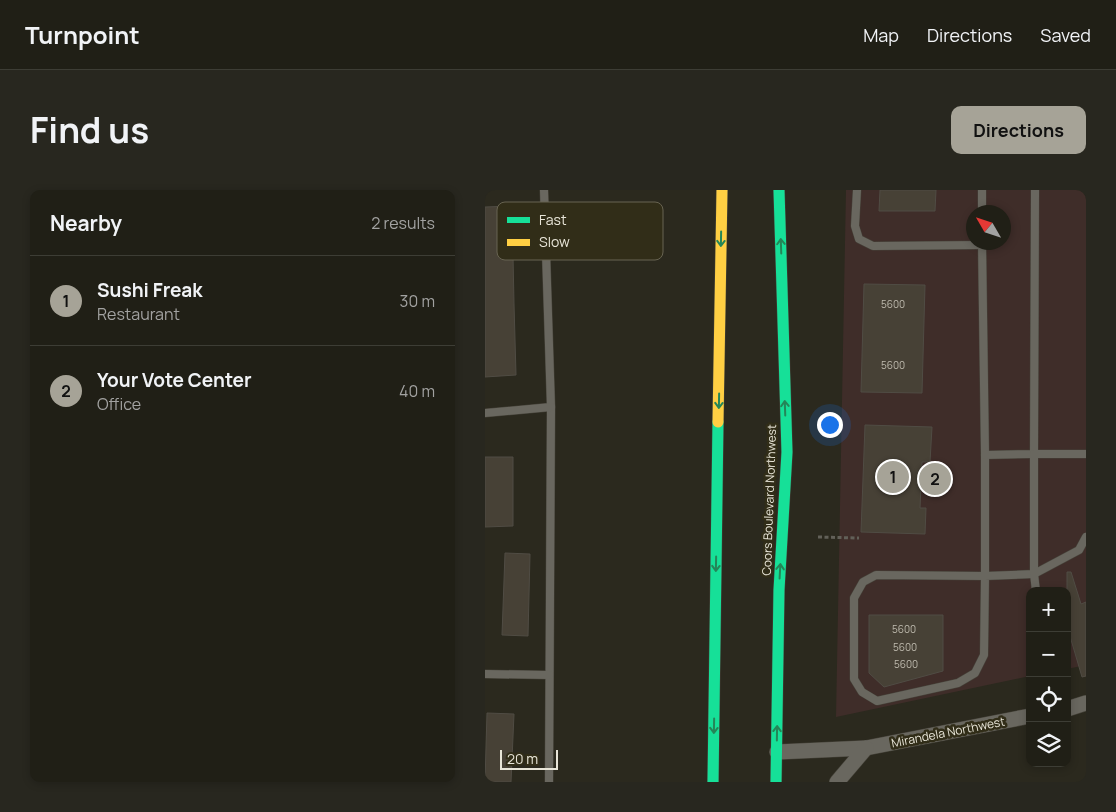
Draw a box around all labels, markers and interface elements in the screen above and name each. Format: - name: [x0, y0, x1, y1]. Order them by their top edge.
- text: Turnpoint: [25, 18, 140, 51]
- text: Map: [863, 23, 899, 47]
- text: Directions: [927, 23, 1012, 47]
- text: Saved: [1040, 23, 1091, 47]
- text: Find us: [30, 106, 149, 154]
- button: Directions: [951, 106, 1086, 154]
- legend: [497, 202, 663, 260]
- north arrow: [966, 205, 1011, 250]
- text: Nearby: [50, 209, 122, 237]
- text: Fast: [539, 210, 567, 229]
- text: 2 results: [371, 212, 435, 234]
- one-way arrow: [717, 230, 726, 246]
- text: Slow: [539, 232, 570, 251]
- one-way arrow: [776, 238, 786, 254]
- text: Sushi Freak: [97, 277, 202, 303]
- text: 1: [62, 290, 70, 312]
- text: 30 m: [400, 290, 435, 312]
- house number: 5600: [881, 297, 905, 311]
- text: Restaurant: [97, 303, 180, 325]
- house number: 5600: [881, 358, 905, 372]
- text: Your Vote Center: [97, 367, 252, 393]
- text: 2: [61, 380, 71, 402]
- text: 40 m: [399, 380, 435, 402]
- one-way arrow: [714, 392, 724, 409]
- text: Office: [97, 393, 141, 415]
- one-way arrow: [781, 401, 790, 417]
- your location: [817, 412, 843, 438]
- street label: Coors Boulevard Northwest: [758, 424, 780, 576]
- pin: 1: [877, 458, 909, 496]
- pin: 2: [919, 460, 951, 498]
- one-way arrow: [711, 555, 721, 571]
- one-way arrow: [776, 563, 785, 579]
- map controls: [1026, 587, 1071, 767]
- button: +: [1026, 587, 1071, 632]
- house number: 5600: [892, 622, 916, 636]
- button: −: [1026, 632, 1071, 677]
- house number: 5600: [893, 640, 917, 654]
- house number: 5600: [894, 657, 918, 671]
- button: locate: [1026, 677, 1071, 722]
- street label: Mirandela Northwest: [890, 713, 1006, 751]
- one-way arrow: [709, 718, 719, 734]
- button: layers: [1026, 722, 1071, 767]
- one-way arrow: [773, 726, 782, 742]
- scale bar: [500, 747, 557, 770]
- text: 20 m: [507, 749, 538, 768]

